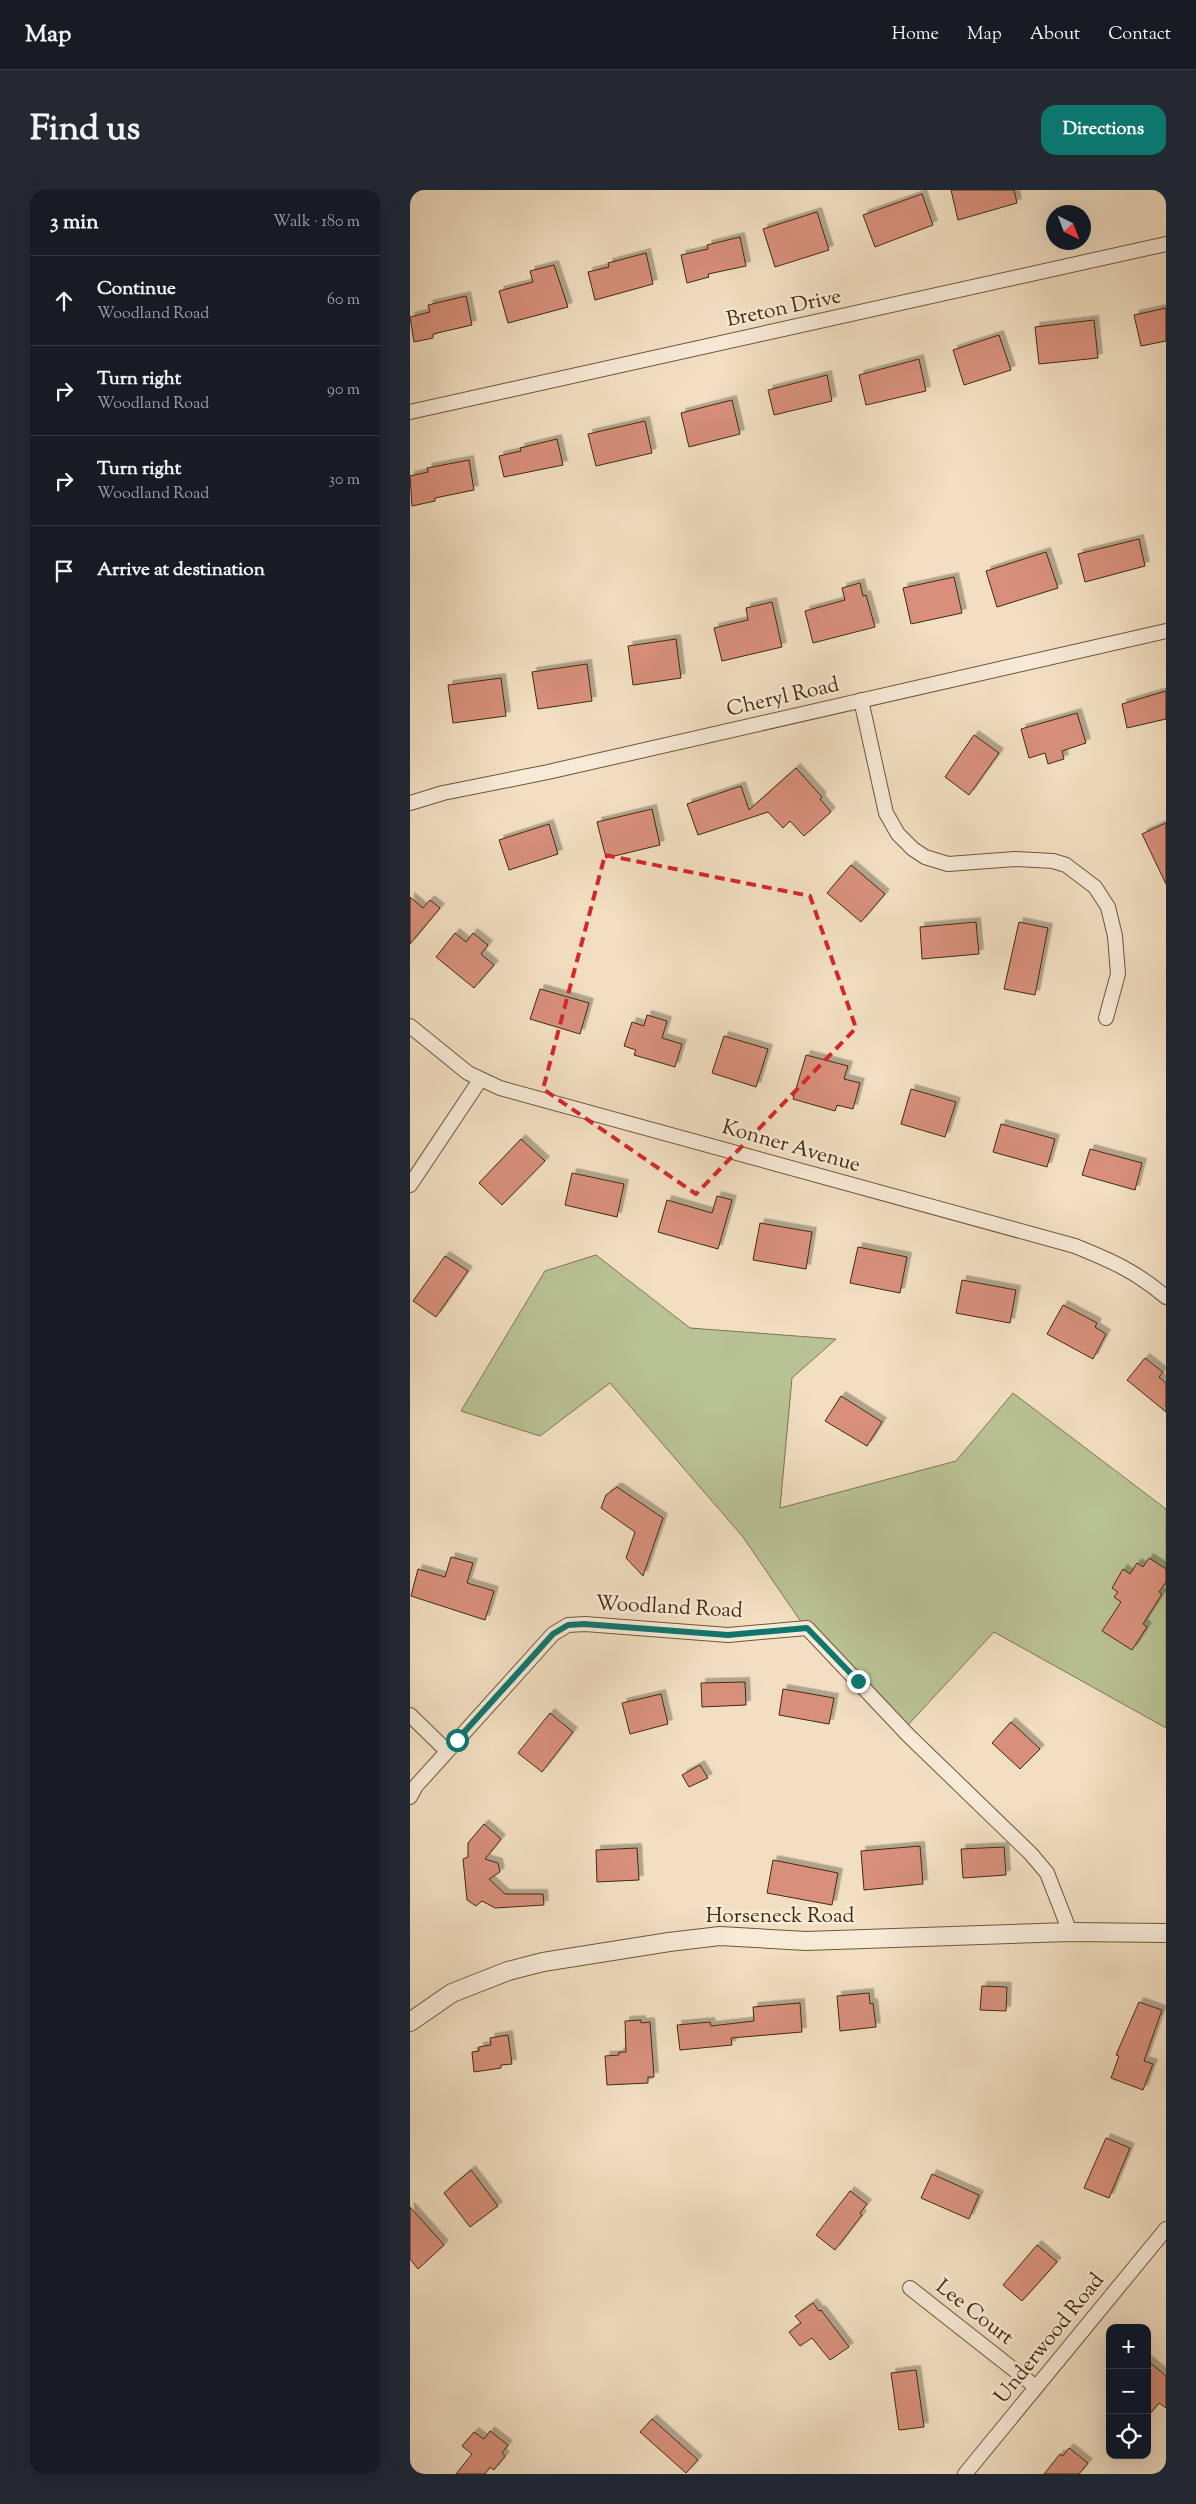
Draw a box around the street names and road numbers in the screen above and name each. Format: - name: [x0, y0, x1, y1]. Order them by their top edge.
- street label: Breton Drive: [724, 282, 844, 336]
- street label: Cheryl Road: [724, 670, 842, 726]
- street label: Konner Avenue: [718, 1113, 864, 1181]
- street label: Woodland Road: [595, 1589, 744, 1627]
- street label: Horseneck Road: [706, 1902, 854, 1932]
- street label: Underwood Road: [988, 2267, 1112, 2411]
- street label: Lee Court: [929, 2273, 1019, 2353]

